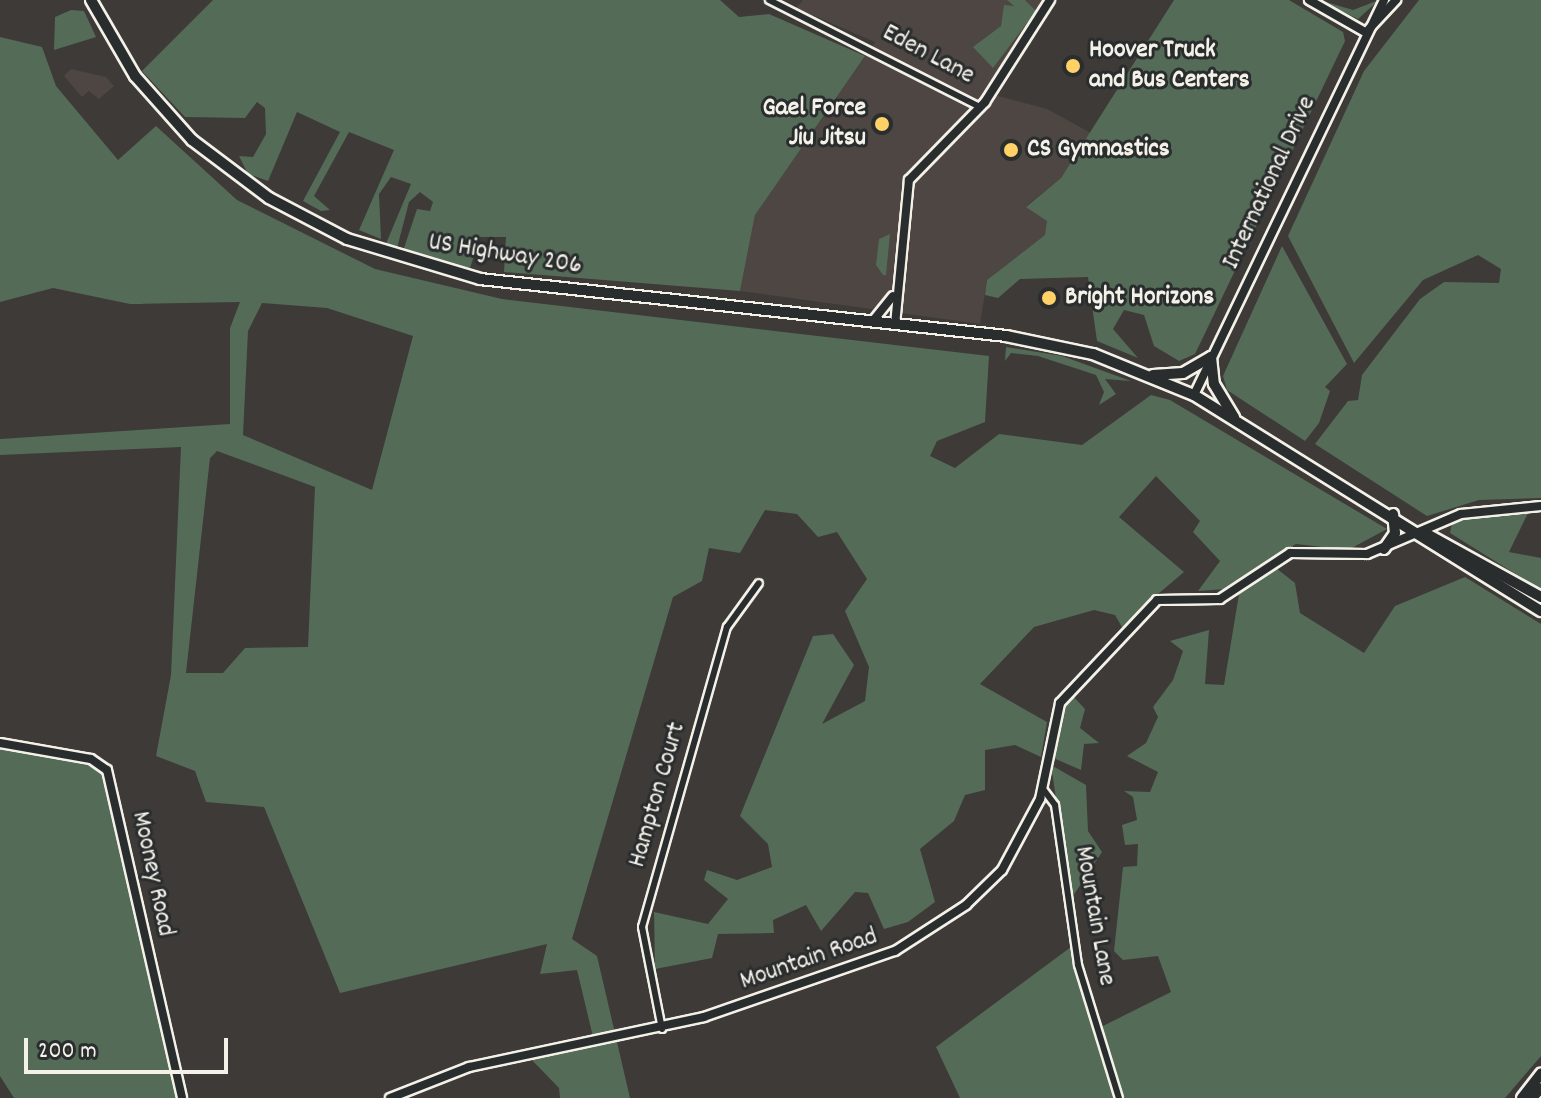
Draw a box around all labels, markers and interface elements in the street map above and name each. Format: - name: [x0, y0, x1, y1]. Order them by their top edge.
- street label: Eden Lane: [877, 18, 979, 92]
- place label: Hoover Truck and Bus Centers: [1089, 35, 1250, 96]
- marker: Hoover Truck and Bus Centers: [1064, 57, 1082, 75]
- street label: International Drive: [1216, 92, 1324, 274]
- place label: Gael Force Jiu Jitsu: [762, 93, 866, 154]
- marker: Gael Force Jiu Jitsu: [873, 115, 891, 133]
- place label: CS Gymnastics: [1027, 134, 1170, 166]
- marker: CS Gymnastics: [1002, 141, 1020, 159]
- street label: US Highway 206: [426, 227, 584, 283]
- place label: Bright Horizons: [1065, 282, 1214, 314]
- marker: Bright Horizons: [1040, 289, 1058, 307]
- street label: Hampton Court: [622, 719, 694, 871]
- street label: Mooney Road: [124, 809, 180, 939]
- street label: Mountain Lane: [1066, 844, 1122, 988]
- street label: Mountain Road: [736, 922, 882, 998]
- scale bar: [28, 1022, 232, 1072]
- text: 200 m: [38, 1035, 97, 1069]

